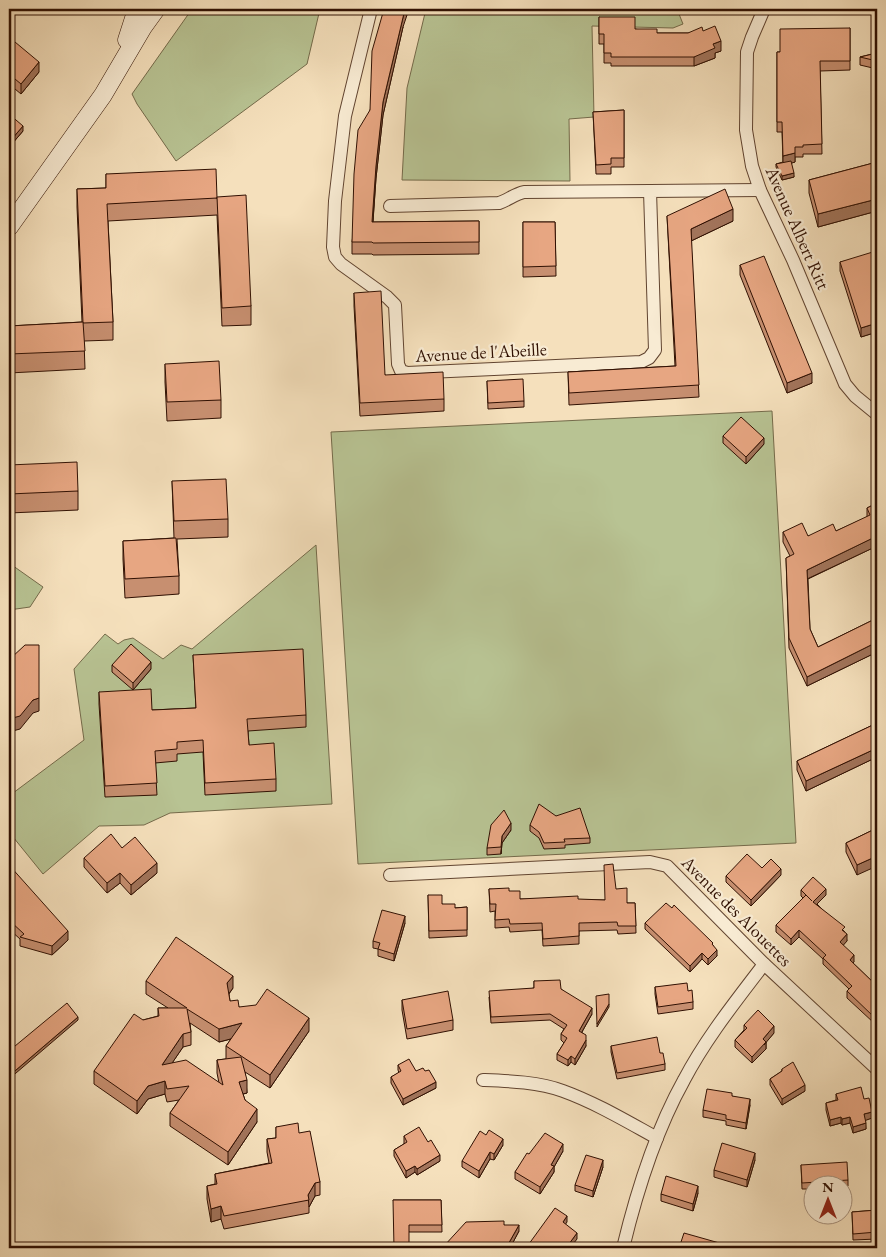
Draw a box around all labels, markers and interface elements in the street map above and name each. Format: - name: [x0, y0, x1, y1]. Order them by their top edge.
- street label: Avenue Albert Ritt: [760, 162, 836, 293]
- street label: Avenue de l'Abeille: [414, 337, 547, 367]
- street label: Avenue des Alouettes: [676, 850, 797, 971]
- north arrow: [804, 1174, 854, 1224]
- text: N: [822, 1178, 834, 1196]

